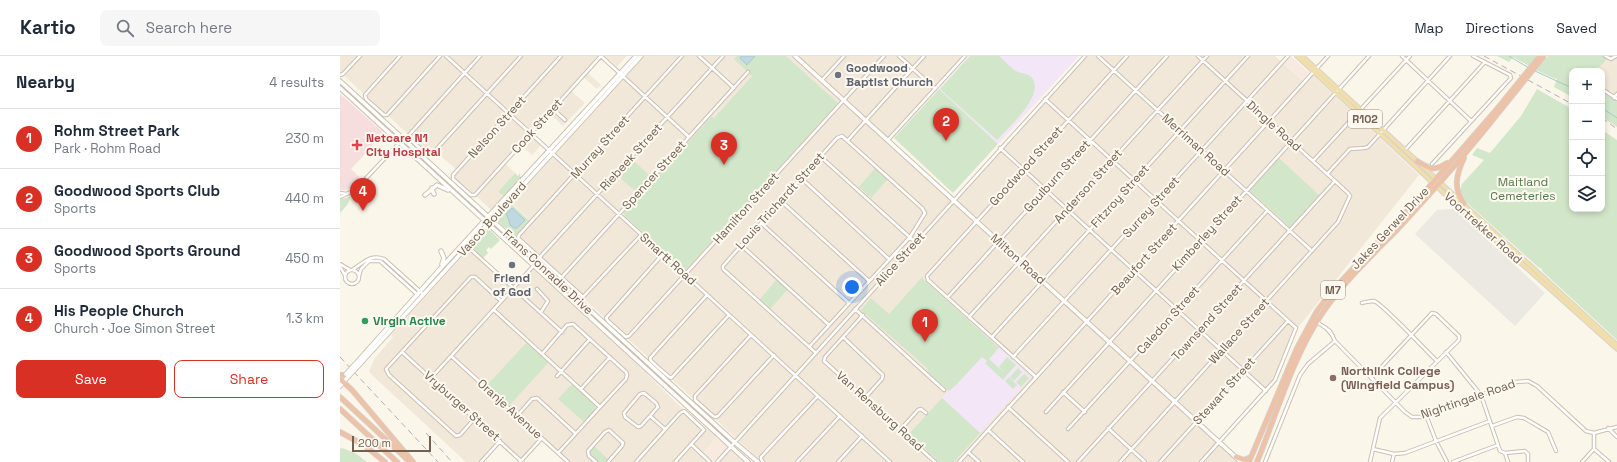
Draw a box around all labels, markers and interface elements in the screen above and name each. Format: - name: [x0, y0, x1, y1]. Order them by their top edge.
- search box: [100, 10, 380, 46]
- text: Kartio: [20, 15, 76, 40]
- icon: search: [114, 17, 136, 39]
- text: Search here: [146, 18, 232, 37]
- text: Map: [1414, 19, 1444, 37]
- text: Directions: [1466, 19, 1534, 37]
- text: Saved: [1556, 19, 1597, 37]
- place label: Goodwood Baptist Church: [846, 60, 933, 90]
- map controls: [1569, 68, 1605, 212]
- button: +: [1569, 68, 1605, 104]
- marker: Goodwood Baptist Church: [833, 70, 843, 80]
- text: Nearby: [16, 71, 75, 93]
- text: 4 results: [269, 74, 324, 91]
- street label: Nelson Street: [465, 92, 529, 162]
- street label: Cook Street: [508, 95, 566, 157]
- street label: Dingle Road: [1243, 97, 1305, 155]
- button: −: [1569, 104, 1605, 140]
- pin: 2: [933, 108, 959, 141]
- street label: Merriman Road: [1158, 110, 1234, 180]
- road number: R102: [1348, 110, 1382, 128]
- street label: Murray Street: [567, 112, 633, 182]
- street label: Riebeek Street: [596, 120, 666, 194]
- text: Rohm Street Park: [54, 121, 180, 140]
- street label: Goodwood Street: [986, 123, 1066, 209]
- text: 1: [26, 130, 32, 147]
- text: 230 m: [286, 130, 324, 147]
- place label: Netcare N1 City Hospital: [366, 130, 441, 160]
- pin: 3: [711, 132, 737, 165]
- street label: Goulburn Street: [1020, 136, 1094, 216]
- street label: Spencer Street: [619, 137, 689, 213]
- marker: Netcare N1 City Hospital: [351, 139, 363, 151]
- text: Park · Rohm Road: [54, 140, 161, 157]
- button: locate: [1569, 140, 1605, 176]
- street label: Anderson Street: [1050, 145, 1126, 227]
- street label: Louis Trichardt Street: [732, 149, 828, 253]
- street label: Fitzroy Street: [1087, 161, 1153, 231]
- street label: Hamilton Street: [710, 169, 782, 247]
- street label: Surrey Street: [1119, 173, 1183, 241]
- park label: Maitland Cemeteries: [1490, 174, 1556, 204]
- button: layers: [1569, 176, 1605, 212]
- pin: 4: [350, 178, 376, 211]
- street label: Vasco Boulevard: [454, 178, 530, 260]
- text: Goodwood Sports Club: [54, 181, 220, 200]
- street label: Jakes Gerwel Drive: [1348, 183, 1432, 273]
- street label: Voortrekker Road: [1440, 189, 1526, 267]
- text: 2: [25, 190, 33, 207]
- text: 440 m: [285, 190, 324, 207]
- street label: Kimberley Street: [1169, 192, 1245, 274]
- text: Sports: [54, 200, 96, 217]
- street label: Beaufort Street: [1107, 220, 1181, 298]
- street label: Frans Conradie Drive: [500, 226, 596, 318]
- street label: Smartt Road: [636, 229, 700, 289]
- street label: Alice Street: [871, 229, 929, 289]
- street label: Milton Road: [987, 230, 1049, 288]
- text: Goodwood Sports Ground: [54, 241, 240, 260]
- text: 3: [25, 250, 33, 267]
- text: 450 m: [285, 250, 324, 267]
- text: Sports: [54, 260, 96, 277]
- marker: Friend of God: [507, 260, 517, 270]
- place label: Friend of God: [493, 270, 531, 300]
- your location: [842, 277, 862, 297]
- street label: Townsend Street: [1168, 280, 1246, 364]
- road number: M7: [1321, 281, 1345, 299]
- street label: Caledon Street: [1133, 282, 1203, 358]
- street label: Wallace Street: [1205, 294, 1273, 368]
- text: His People Church: [54, 301, 184, 320]
- pin: 1: [912, 309, 938, 342]
- text: 4: [25, 310, 33, 327]
- text: 1.3 km: [286, 310, 324, 327]
- place label: Virgin Active: [373, 313, 446, 329]
- marker: Virgin Active: [360, 316, 370, 326]
- text: Church · Joe Simon Street: [54, 320, 216, 337]
- street label: Stewart Street: [1189, 354, 1259, 428]
- button: Save: [16, 360, 166, 398]
- button: Share: [174, 360, 324, 398]
- place label: Northlink College (Wingfield Campus): [1341, 363, 1455, 393]
- street label: Vryburger Street: [420, 367, 504, 445]
- street label: Van Rensburg Road: [833, 367, 927, 455]
- marker: Northlink College (Wingfield Campus): [1328, 373, 1338, 383]
- street label: Nightingale Road: [1419, 375, 1517, 423]
- street label: Oranje Avenue: [474, 376, 546, 442]
- scale bar: [352, 434, 431, 453]
- text: 200 m: [358, 436, 391, 450]

